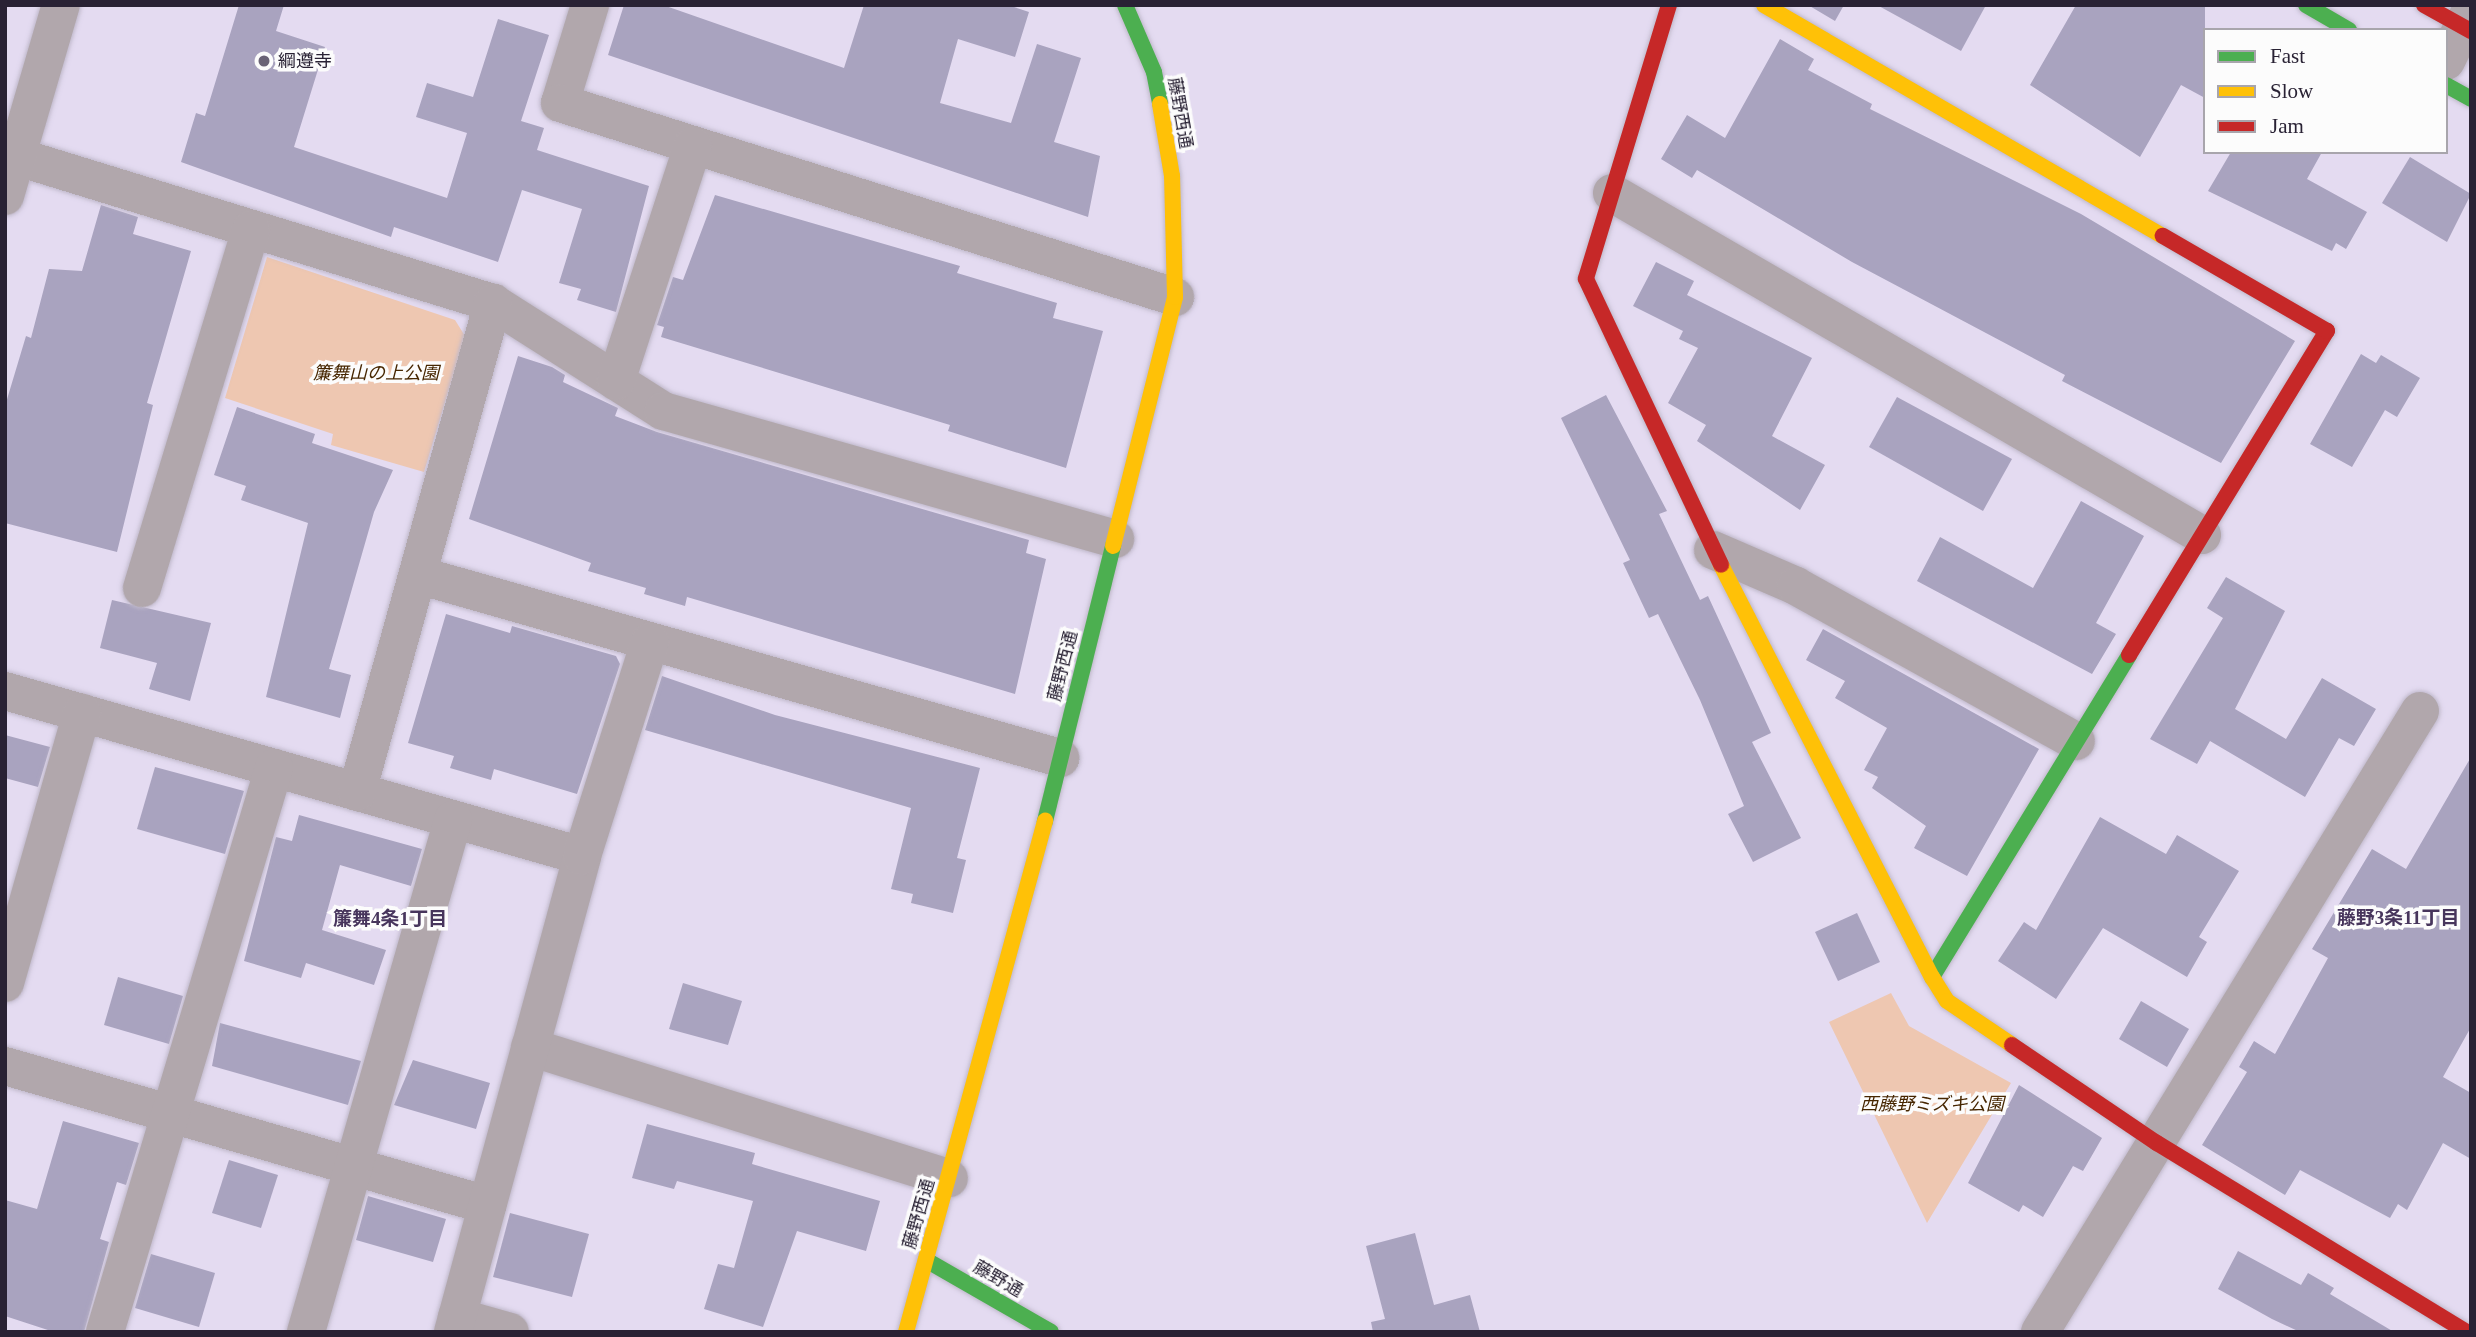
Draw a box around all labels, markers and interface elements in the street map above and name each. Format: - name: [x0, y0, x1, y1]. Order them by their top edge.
- legend: [2203, 28, 2448, 154]
- text: Fast: [2270, 44, 2305, 68]
- place label: 綱遵寺: [278, 50, 332, 72]
- marker: 綱遵寺: [256, 53, 272, 69]
- street label: 藤野西通: [1163, 76, 1197, 150]
- text: Slow: [2270, 79, 2313, 103]
- text: Jam: [2270, 114, 2304, 138]
- park label: 簾舞山の上公園: [313, 362, 439, 384]
- street label: 藤野西通: [1044, 628, 1082, 704]
- district label: 藤野3条11丁目: [2337, 907, 2459, 929]
- district label: 簾舞4条1丁目: [333, 908, 447, 930]
- park label: 西藤野ミズキ公園: [1860, 1093, 2004, 1115]
- street label: 藤野西通: [899, 1176, 939, 1252]
- street label: 藤野通: [969, 1256, 1027, 1302]

